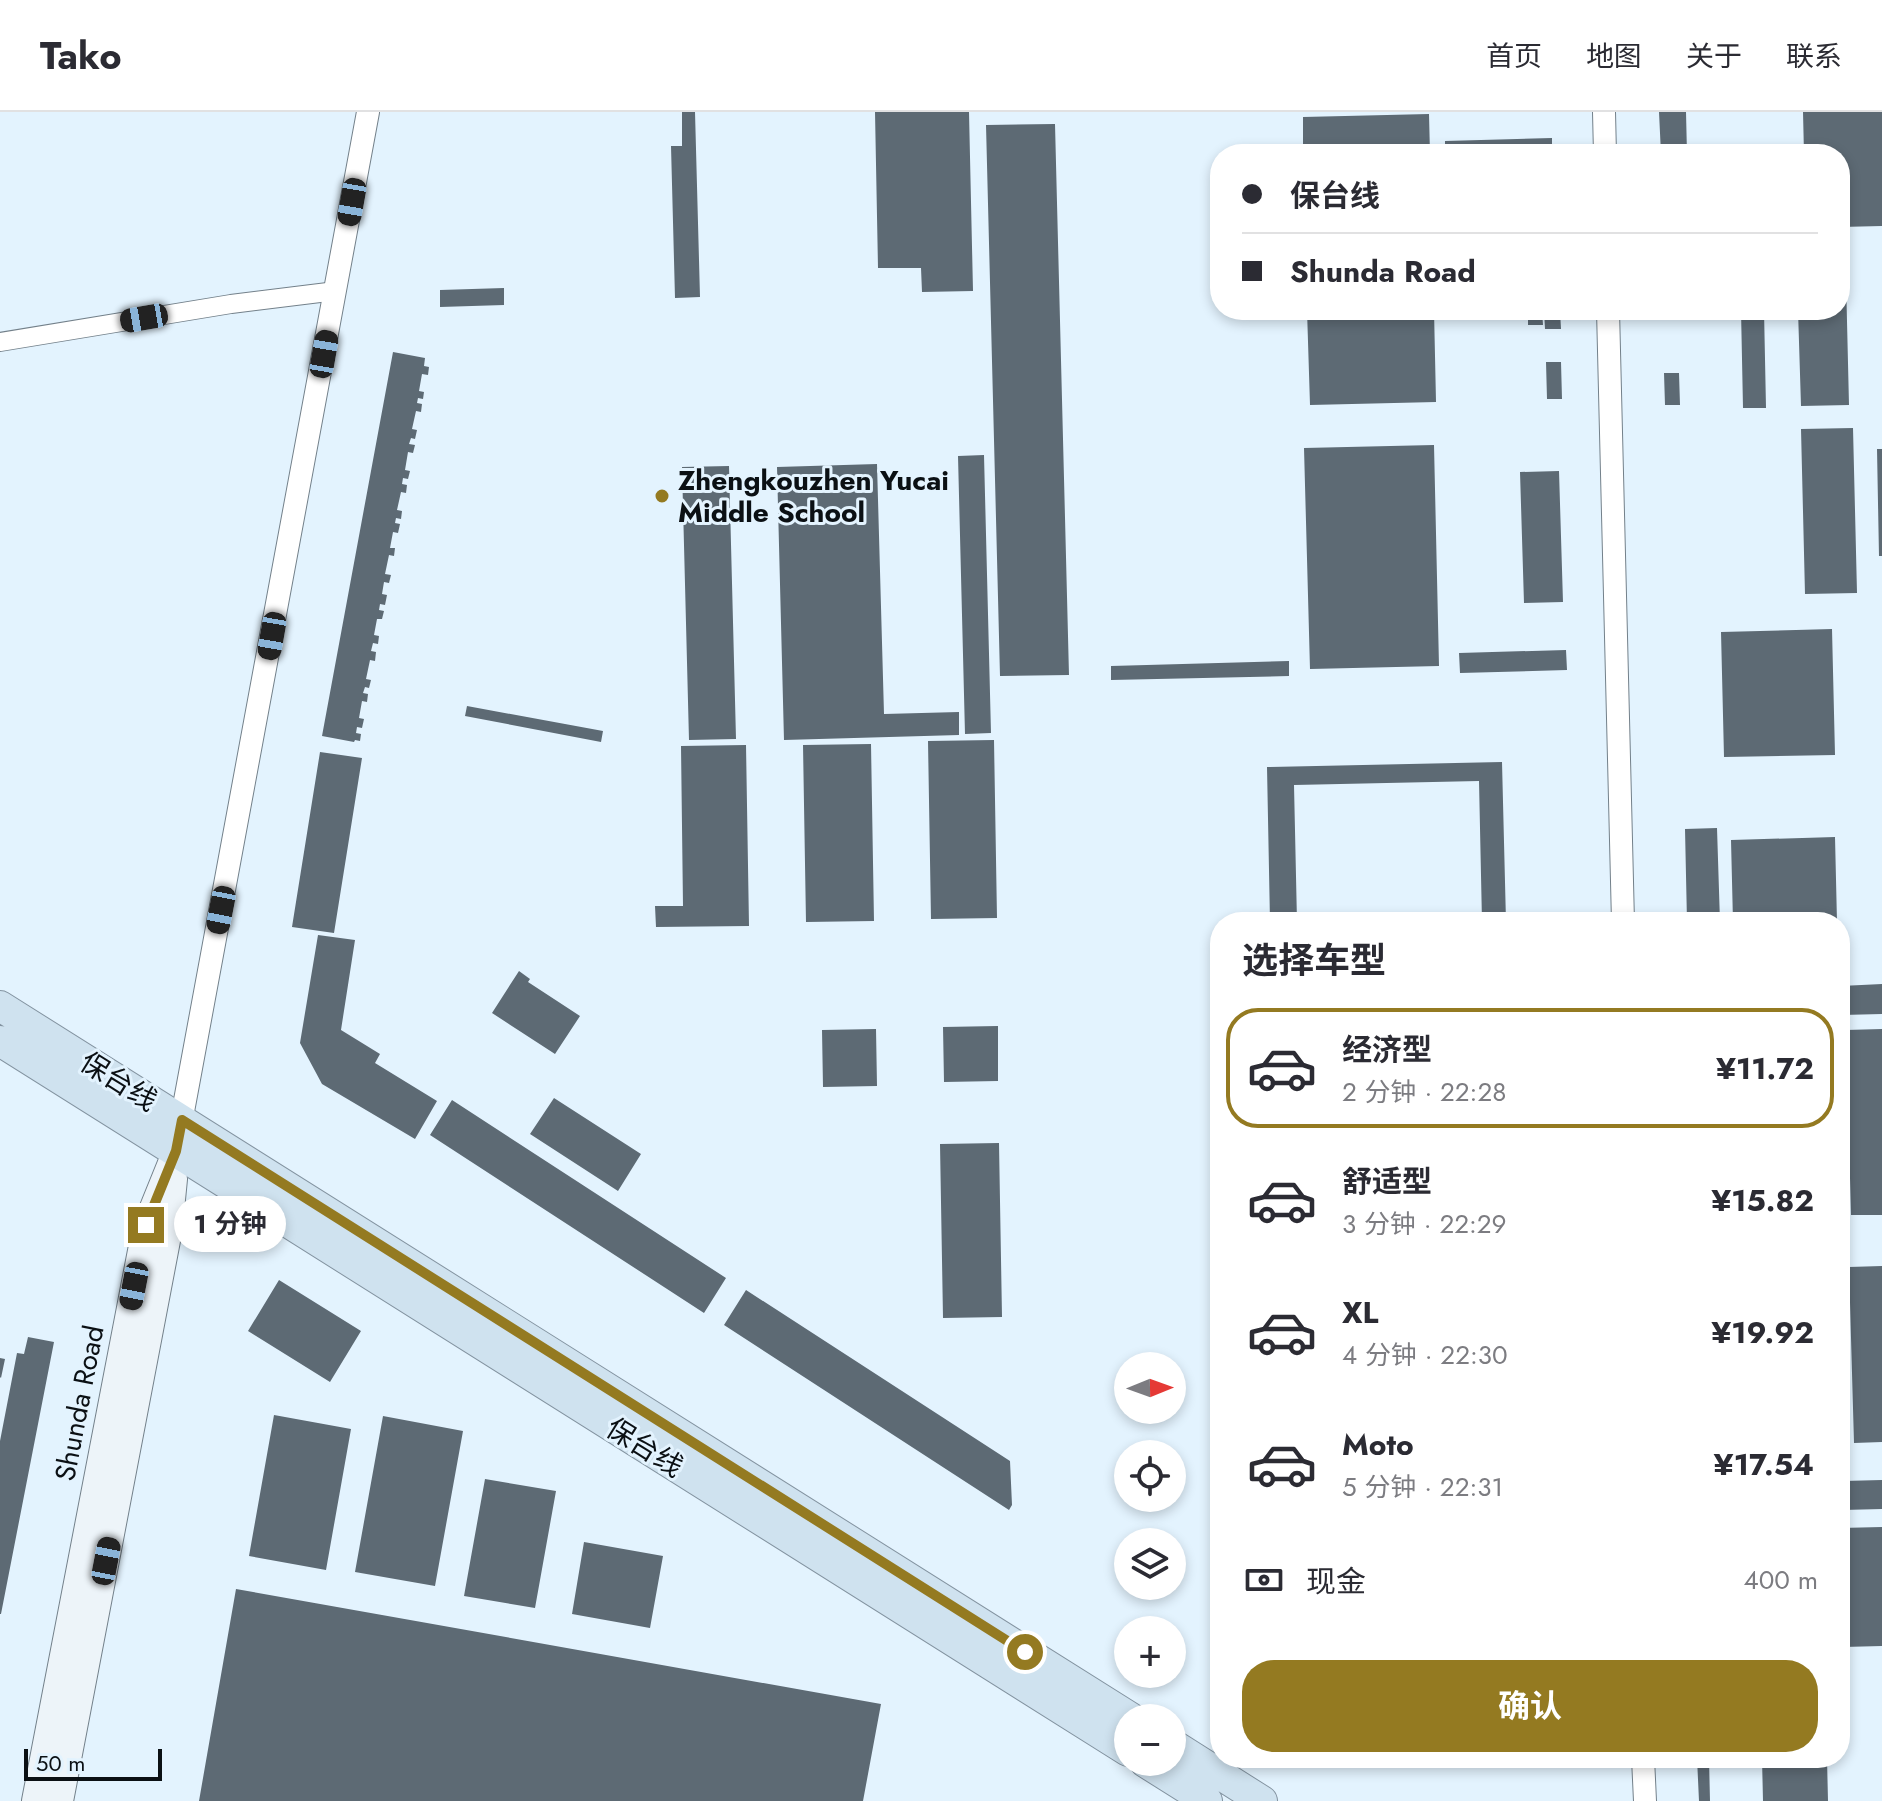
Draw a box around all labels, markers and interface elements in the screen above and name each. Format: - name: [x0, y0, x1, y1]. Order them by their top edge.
- text: Tako: [40, 28, 122, 83]
- text: 首页: [1486, 36, 1542, 77]
- text: 地图: [1586, 36, 1642, 77]
- text: 关于: [1686, 36, 1742, 77]
- text: 联系: [1786, 36, 1842, 77]
- text: 保台线: [1290, 174, 1380, 217]
- car: [336, 176, 368, 228]
- text: Shunda Road: [1290, 250, 1476, 293]
- car: [118, 302, 170, 334]
- car: [308, 328, 340, 380]
- place label: Zhengkouzhen Yucai Middle School: [678, 460, 949, 533]
- marker: Zhengkouzhen Yucai Middle School: [653, 487, 671, 505]
- car: [256, 610, 288, 662]
- car: [205, 884, 237, 936]
- text: 选择车型: [1242, 934, 1386, 986]
- text: 经济型: [1342, 1028, 1432, 1071]
- icon: car: [1246, 1032, 1318, 1104]
- street label: 保台线: [72, 1042, 165, 1121]
- text: ¥11.72: [1716, 1047, 1814, 1090]
- text: 2 分钟 · 22:28: [1342, 1073, 1506, 1111]
- text: 舒适型: [1342, 1160, 1432, 1203]
- icon: car: [1246, 1164, 1318, 1236]
- text: ¥15.82: [1711, 1179, 1814, 1222]
- callout: 1 分钟: [174, 1197, 286, 1253]
- text: 1 分钟: [193, 1205, 267, 1243]
- text: 3 分钟 · 22:29: [1342, 1205, 1507, 1243]
- route end: [128, 1207, 164, 1243]
- car: [118, 1260, 150, 1312]
- text: XL: [1342, 1291, 1378, 1334]
- icon: car: [1246, 1296, 1318, 1368]
- text: ¥19.92: [1711, 1311, 1814, 1354]
- street label: Shunda Road: [44, 1322, 115, 1484]
- text: 4 分钟 · 22:30: [1342, 1336, 1508, 1374]
- north arrow: [1114, 1352, 1186, 1424]
- map controls: [1114, 1352, 1186, 1776]
- street label: 保台线: [598, 1408, 691, 1487]
- text: Moto: [1342, 1423, 1414, 1466]
- icon: car: [1246, 1428, 1318, 1500]
- button: locate: [1114, 1440, 1186, 1512]
- text: ¥17.54: [1714, 1443, 1814, 1486]
- text: 5 分钟 · 22:31: [1342, 1468, 1503, 1506]
- button: layers: [1114, 1528, 1186, 1600]
- car: [90, 1535, 122, 1587]
- icon: cash: [1242, 1558, 1286, 1602]
- text: 现金: [1306, 1560, 1366, 1603]
- text: 400 m: [1744, 1561, 1818, 1599]
- button: +: [1114, 1616, 1186, 1688]
- route start: [1007, 1634, 1043, 1670]
- button: 确认: [1242, 1660, 1818, 1752]
- button: −: [1114, 1704, 1186, 1776]
- scale bar: [24, 1745, 162, 1781]
- text: 50 m: [36, 1747, 85, 1779]

